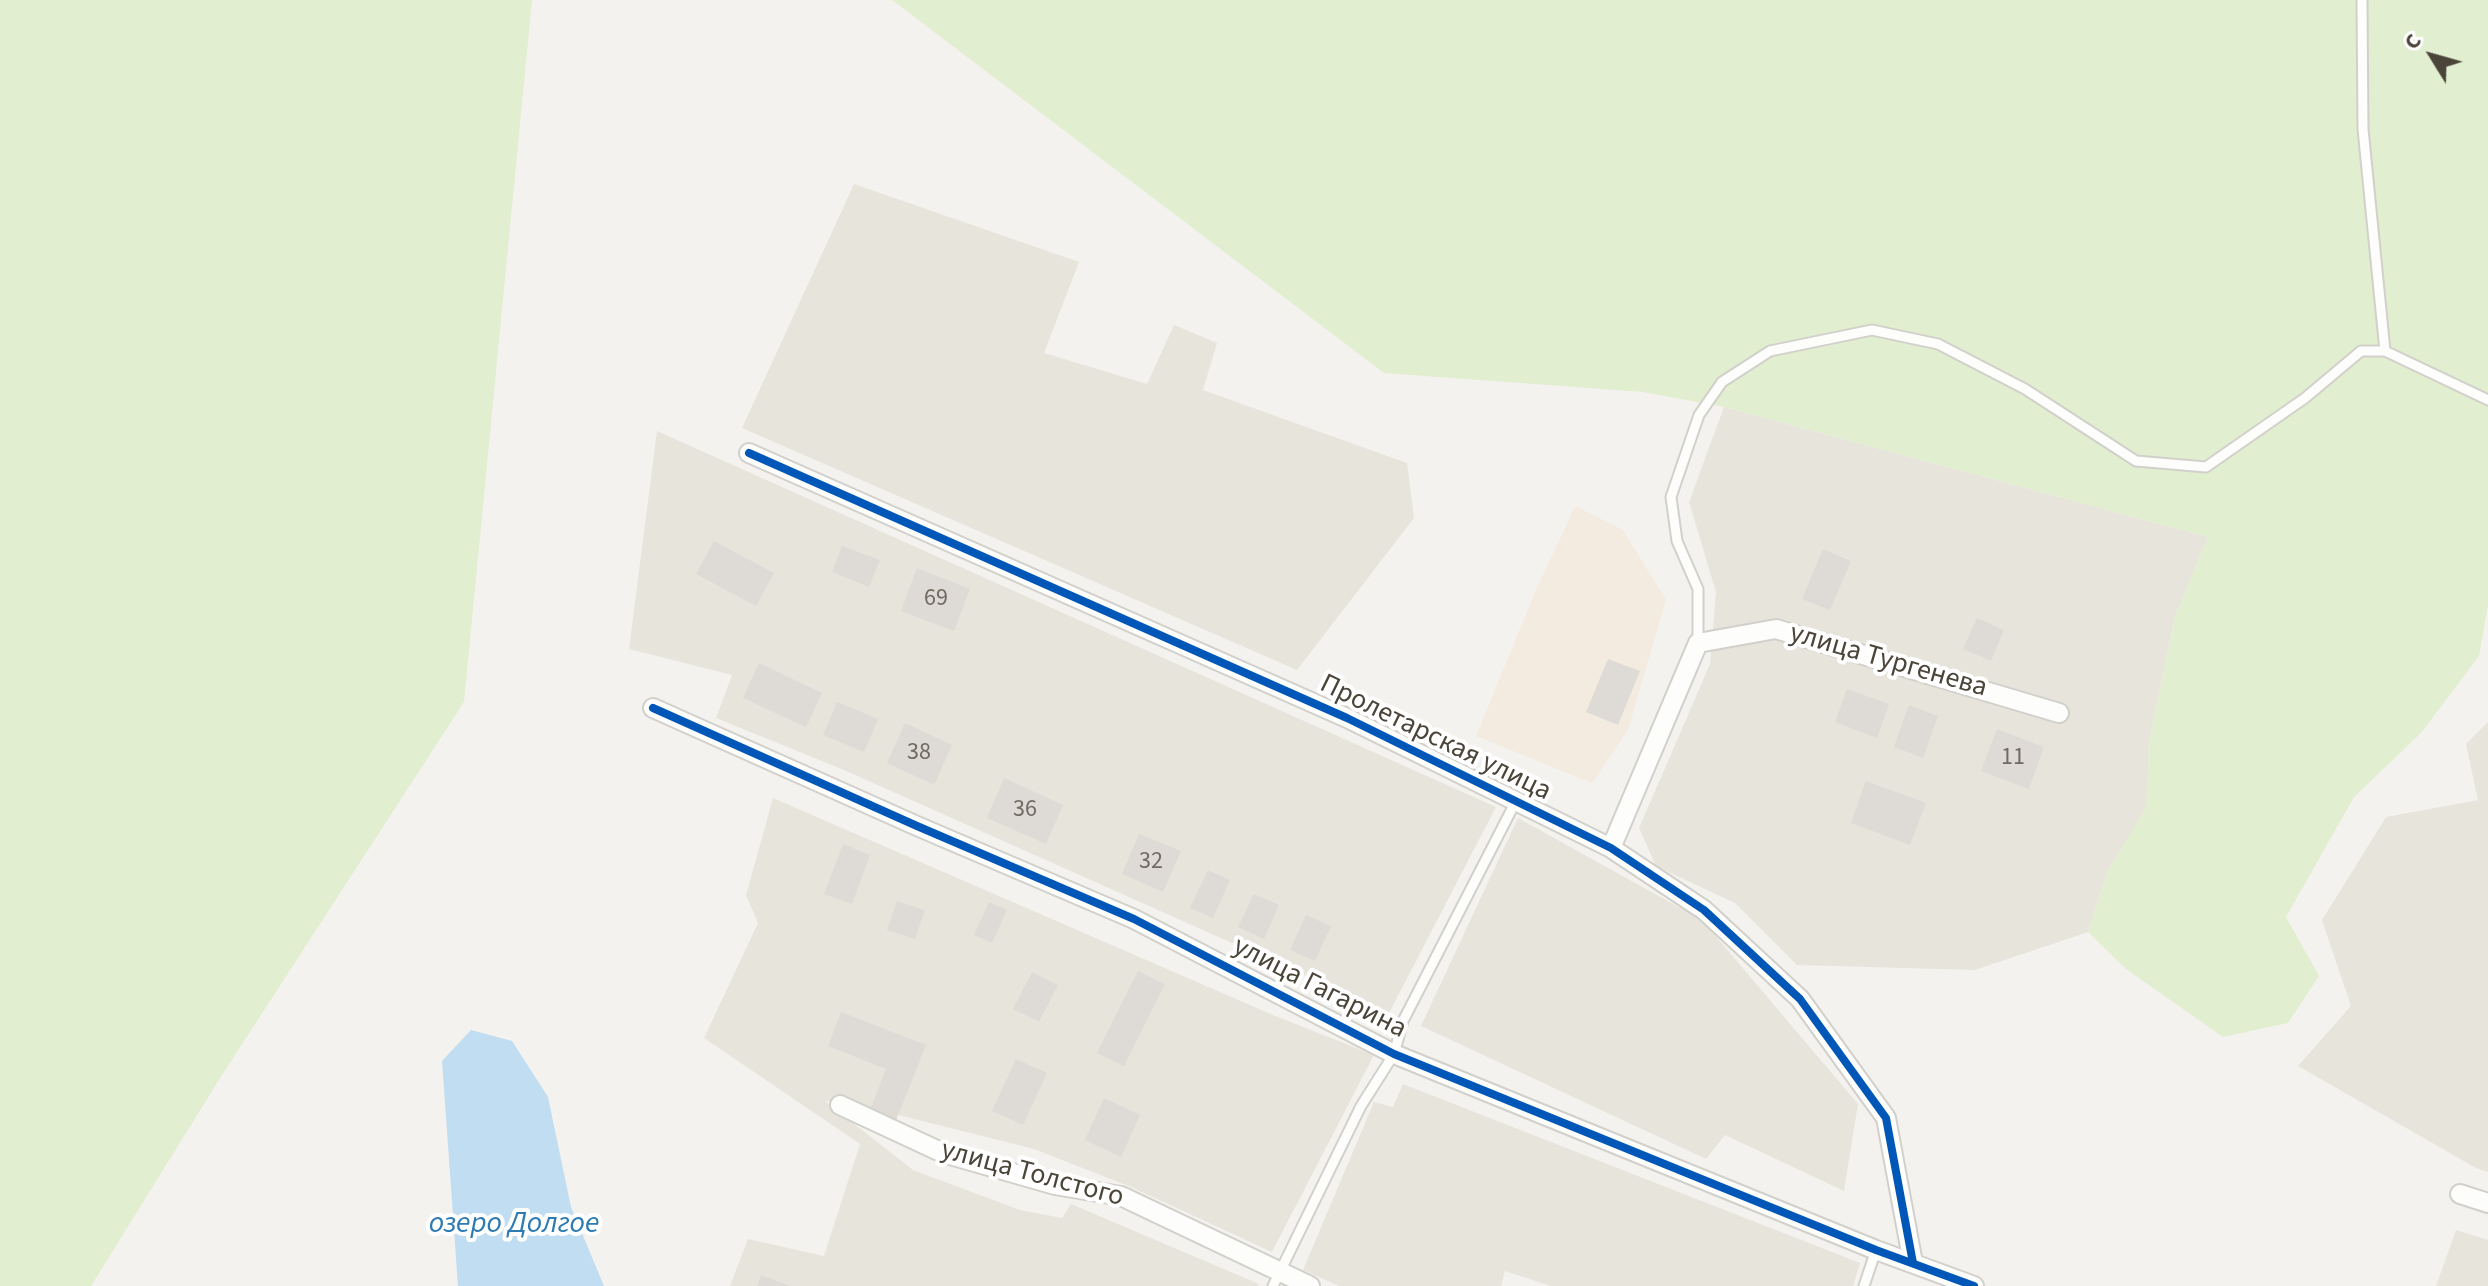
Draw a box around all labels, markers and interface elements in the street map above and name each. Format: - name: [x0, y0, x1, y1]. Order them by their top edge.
- north arrow: [2392, 16, 2472, 96]
- text: С: [2396, 27, 2429, 56]
- house number: 69: [924, 586, 948, 614]
- street label: улица Тургенева: [1785, 618, 1991, 706]
- street label: Пролетарская улица: [1314, 668, 1556, 810]
- house number: 38: [907, 740, 931, 768]
- house number: 11: [2001, 745, 2025, 773]
- house number: 36: [1013, 797, 1037, 825]
- house number: 32: [1139, 849, 1163, 877]
- street label: улица Гагарина: [1227, 931, 1411, 1047]
- street label: улица Толстого: [937, 1134, 1127, 1216]
- water label: озеро Долгое: [429, 1207, 599, 1243]

